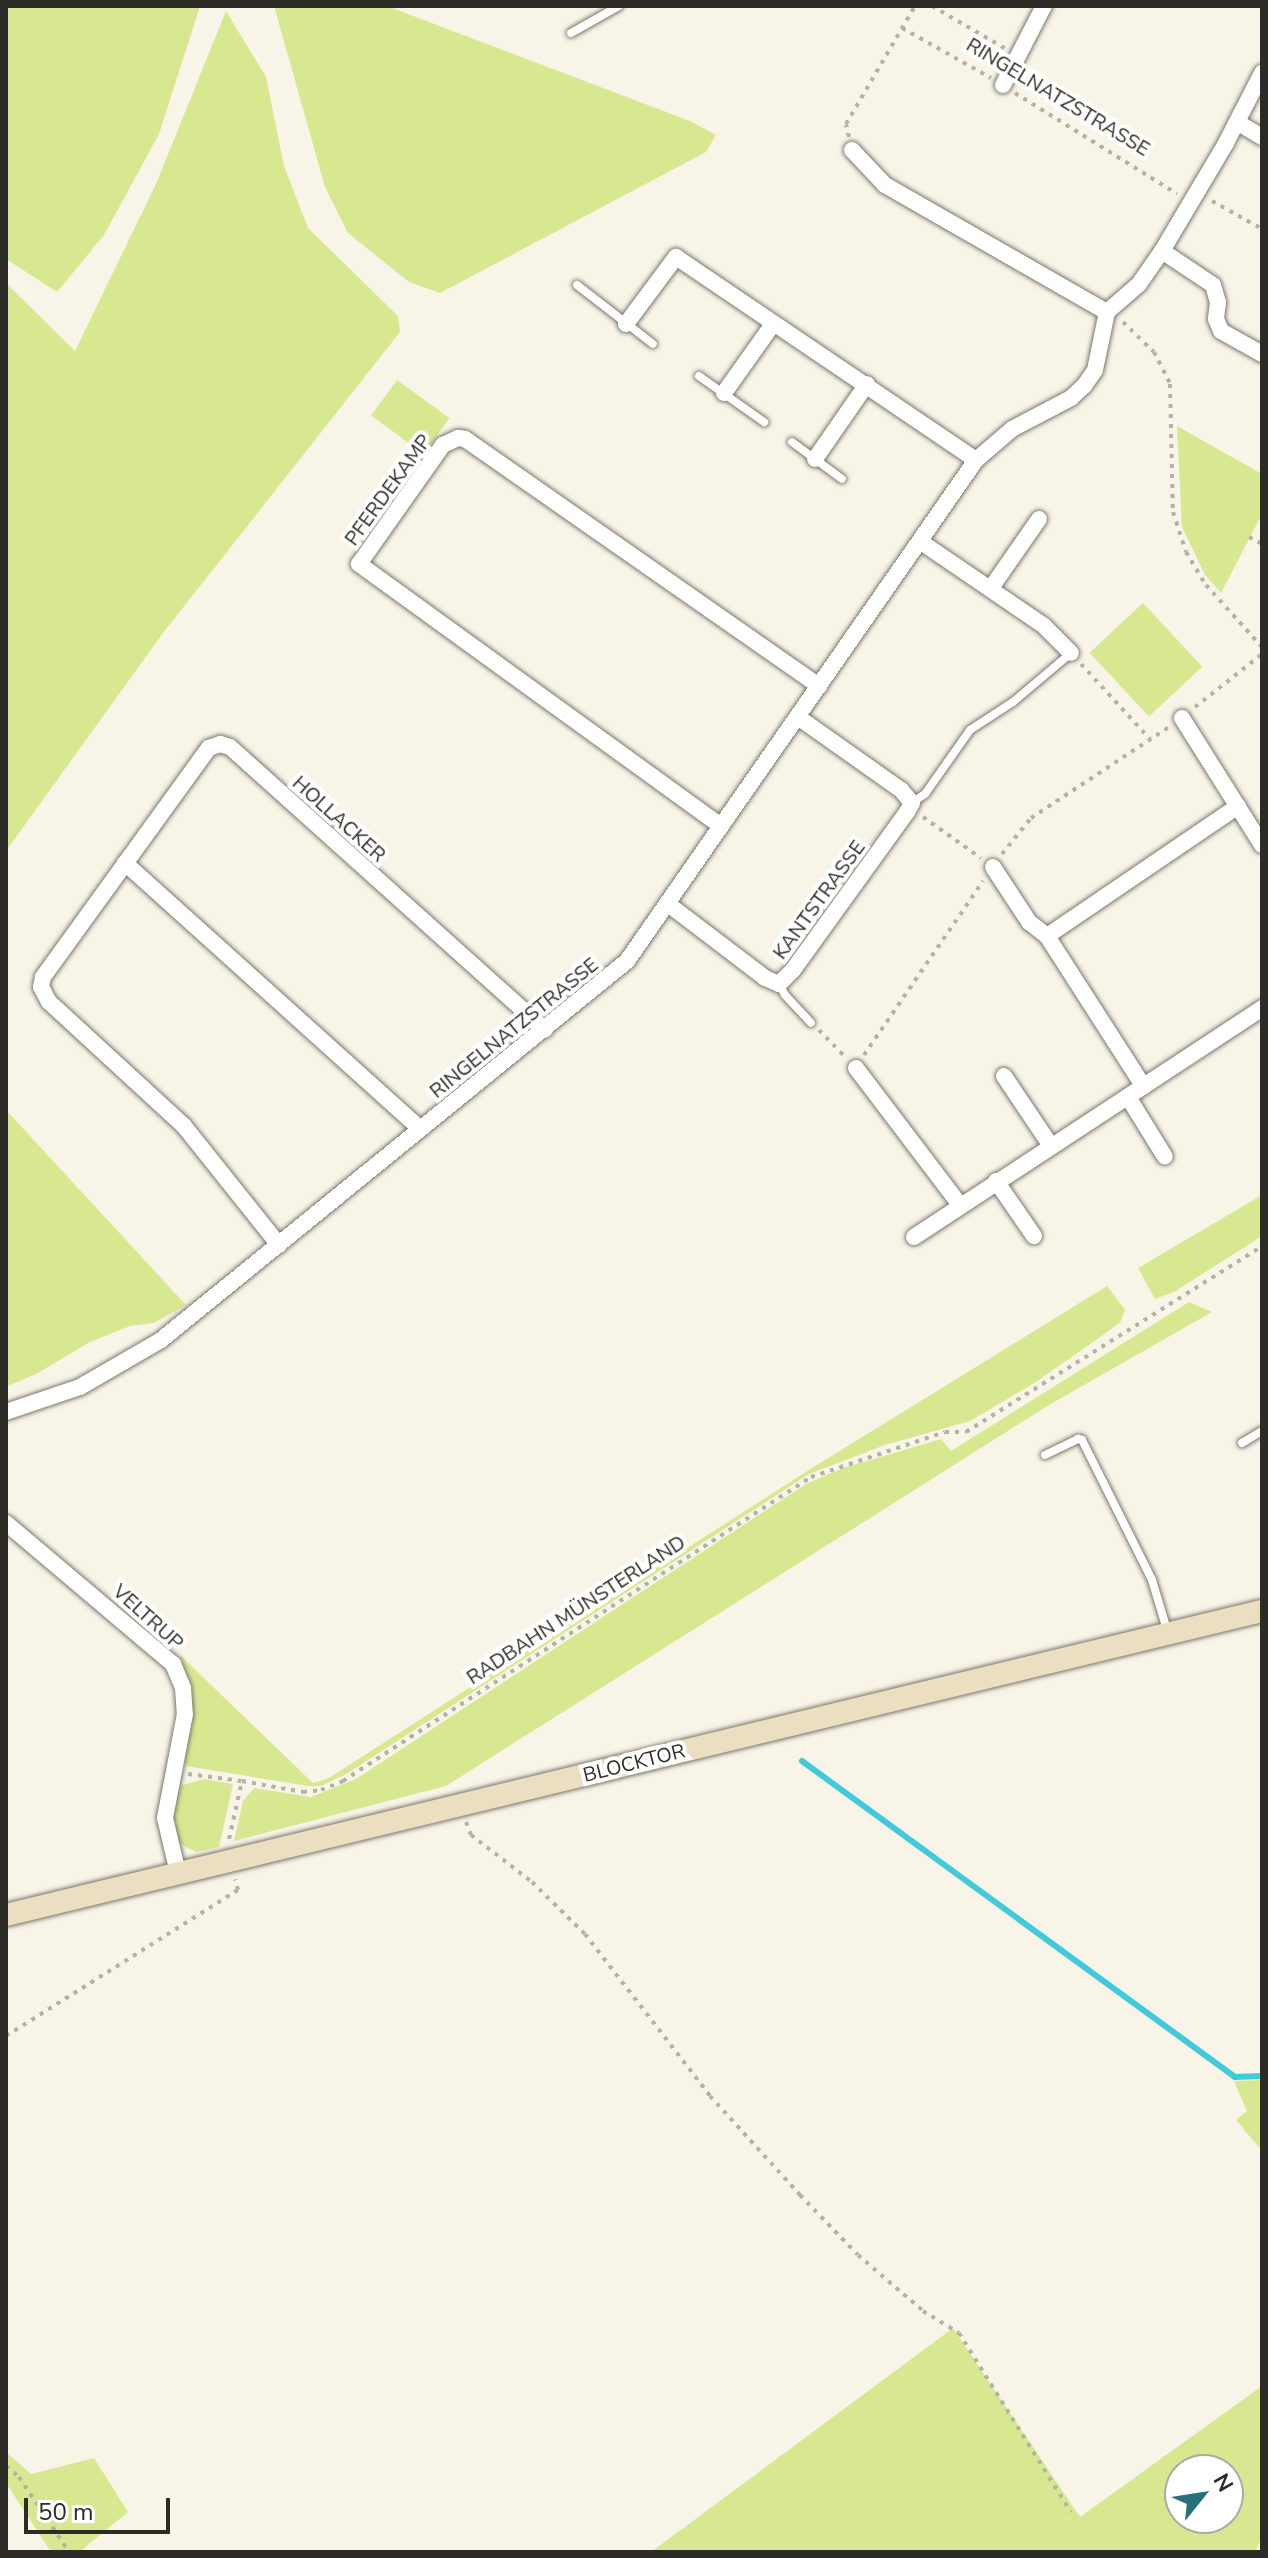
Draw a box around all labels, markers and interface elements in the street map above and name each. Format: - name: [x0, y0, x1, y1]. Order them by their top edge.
- street label: RINGELNATZSTRASSE: [962, 33, 1154, 161]
- street label: PFERDEKAMP: [340, 430, 436, 550]
- street label: HOLLACKER: [287, 771, 391, 867]
- street label: KANTSTRASSE: [768, 836, 870, 964]
- street label: RINGELNATZSTRASSE: [425, 953, 603, 1103]
- street label: RADBAHN MÜNSTERLAND: [462, 1530, 690, 1690]
- street label: VELTRUP: [108, 1579, 188, 1655]
- street label: BLOCKTOR: [581, 1739, 687, 1787]
- north arrow: [1164, 2454, 1244, 2534]
- text: N: [1206, 2468, 1240, 2498]
- scale bar: [28, 2482, 174, 2532]
- text: 50 m: [38, 2496, 94, 2528]

